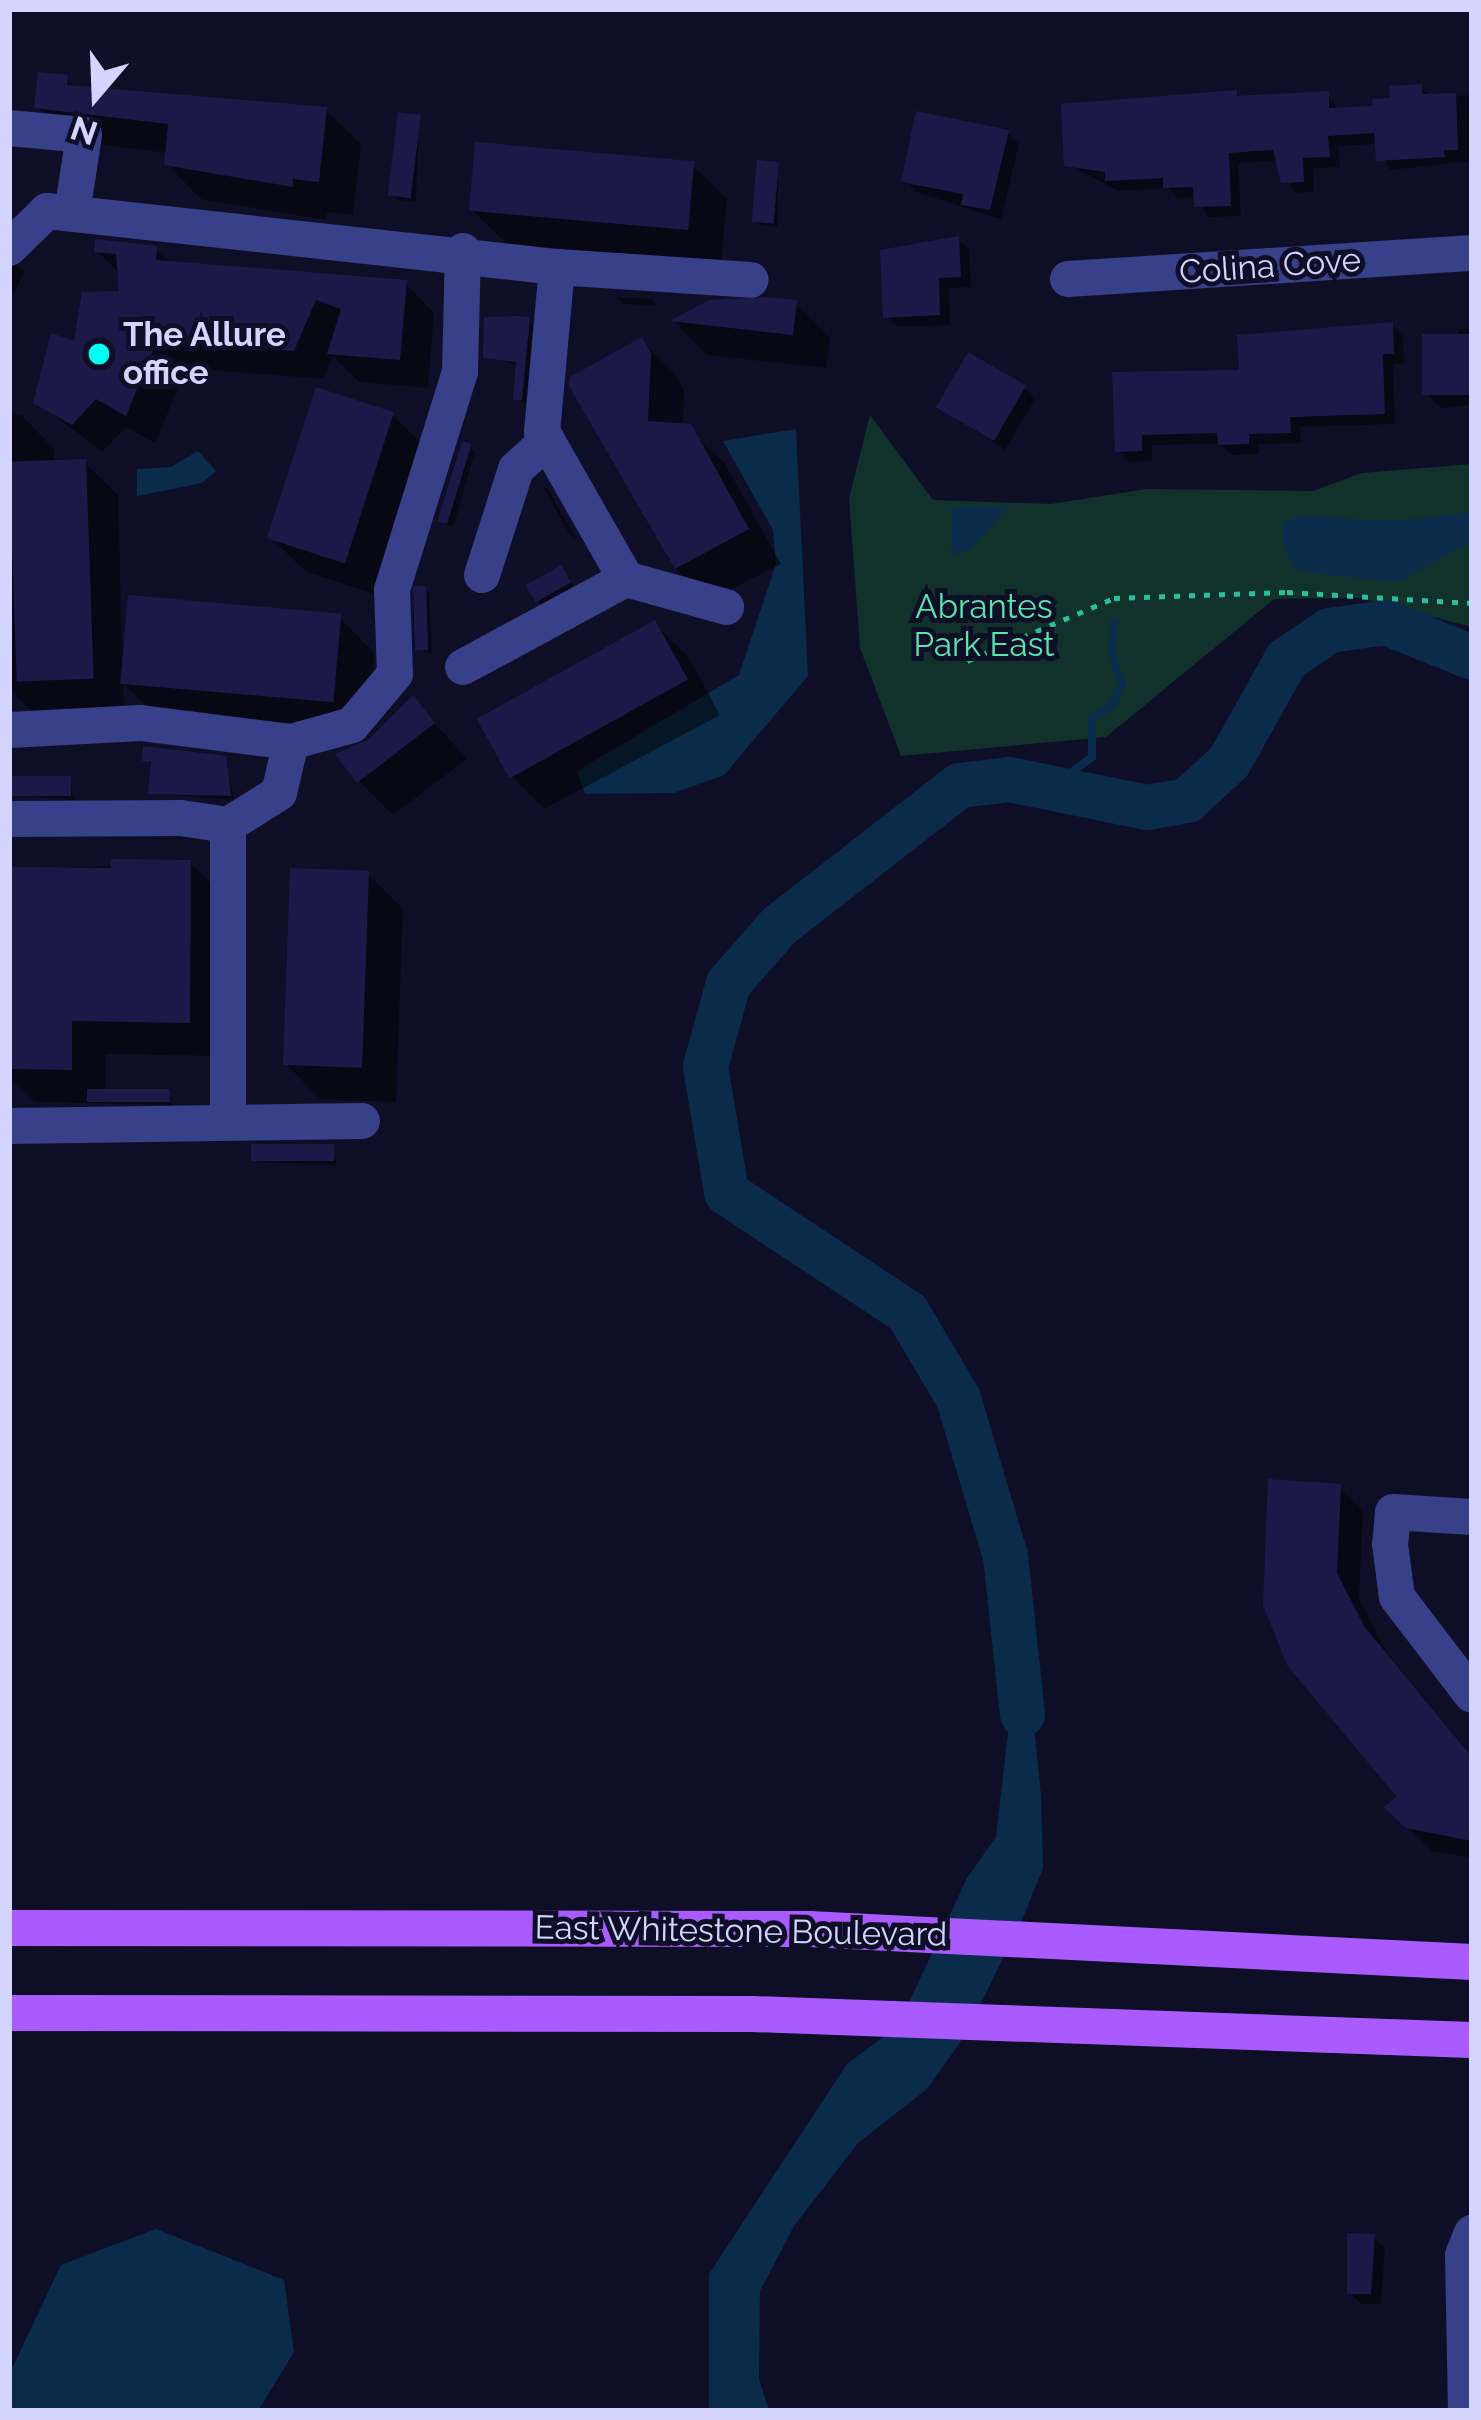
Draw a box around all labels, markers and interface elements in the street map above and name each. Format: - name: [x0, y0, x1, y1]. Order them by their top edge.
- north arrow: [36, 36, 156, 156]
- text: N: [66, 108, 102, 153]
- street label: Colina Cove: [1178, 240, 1362, 292]
- place label: The Allure office: [123, 315, 287, 393]
- marker: The Allure office: [86, 341, 112, 367]
- park label: Abrantes Park East: [914, 587, 1054, 665]
- street label: East Whitestone Boulevard: [534, 1908, 948, 1954]

